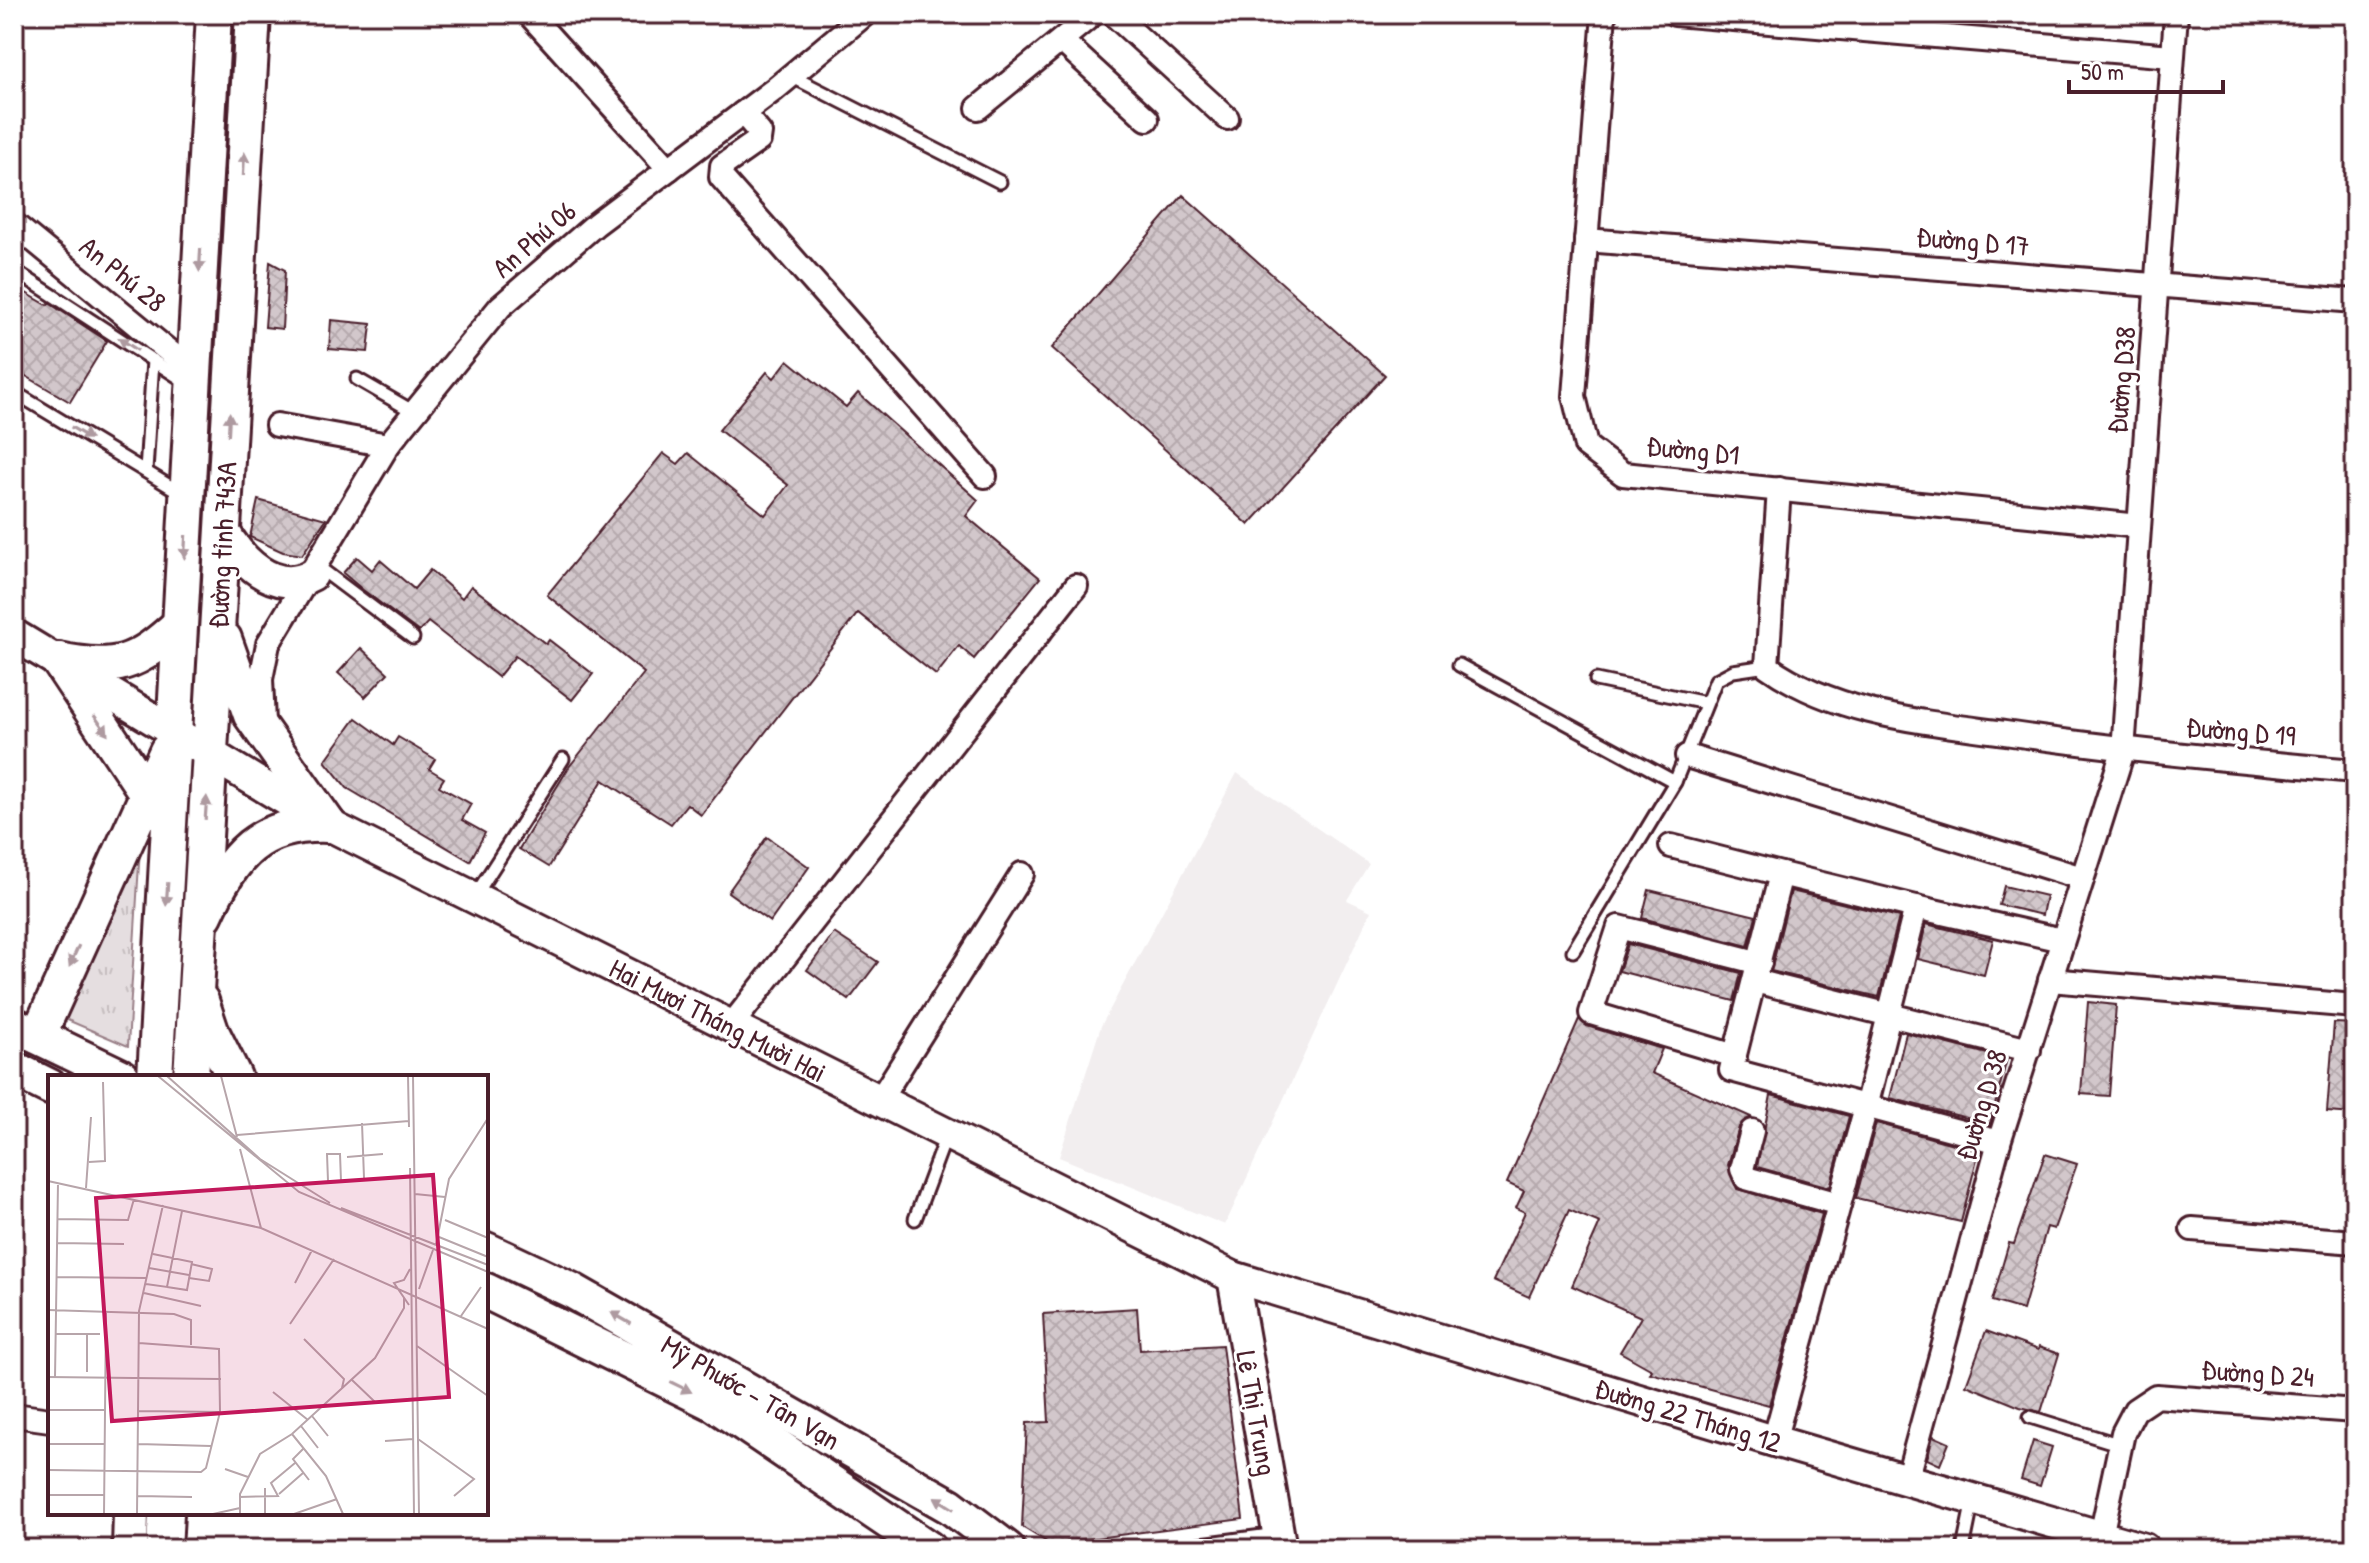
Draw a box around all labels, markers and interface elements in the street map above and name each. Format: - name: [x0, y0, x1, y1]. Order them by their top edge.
- scale bar: [2069, 44, 2223, 94]
- text: 50 m: [2081, 55, 2124, 87]
- one-way arrow: [238, 151, 251, 176]
- street label: An Phú 06: [484, 192, 584, 286]
- street label: Đường D 17: [1915, 217, 2031, 265]
- street label: An Phú 28: [72, 227, 174, 321]
- one-way arrow: [193, 248, 206, 273]
- street label: Đường D38: [2097, 325, 2145, 435]
- one-way arrow: [117, 336, 138, 351]
- one-way arrow: [223, 411, 236, 436]
- one-way arrow: [70, 425, 92, 439]
- street label: Đường D1: [1645, 426, 1741, 474]
- street label: Đường tỉnh 743A: [199, 460, 245, 629]
- one-way arrow: [178, 535, 191, 560]
- street label: Đường D 19: [2185, 707, 2297, 755]
- one-way arrow: [93, 715, 109, 735]
- one-way arrow: [200, 795, 213, 820]
- one-way arrow: [160, 882, 173, 907]
- one-way arrow: [67, 944, 81, 968]
- street label: Hai Mươi Tháng Mười Hai: [603, 949, 833, 1091]
- street label: Đường D 38: [1946, 1045, 2016, 1165]
- inset map: [48, 1075, 488, 1515]
- one-way arrow: [610, 1311, 632, 1325]
- street label: Mỹ Phước - Tân Vạn: [655, 1325, 847, 1459]
- street label: Lê Thị Trung: [1227, 1348, 1287, 1478]
- street label: Đường D 24: [2200, 1350, 2316, 1396]
- street label: Đường 22 Tháng 12: [1590, 1369, 1786, 1461]
- one-way arrow: [670, 1381, 693, 1394]
- one-way arrow: [933, 1496, 955, 1510]

